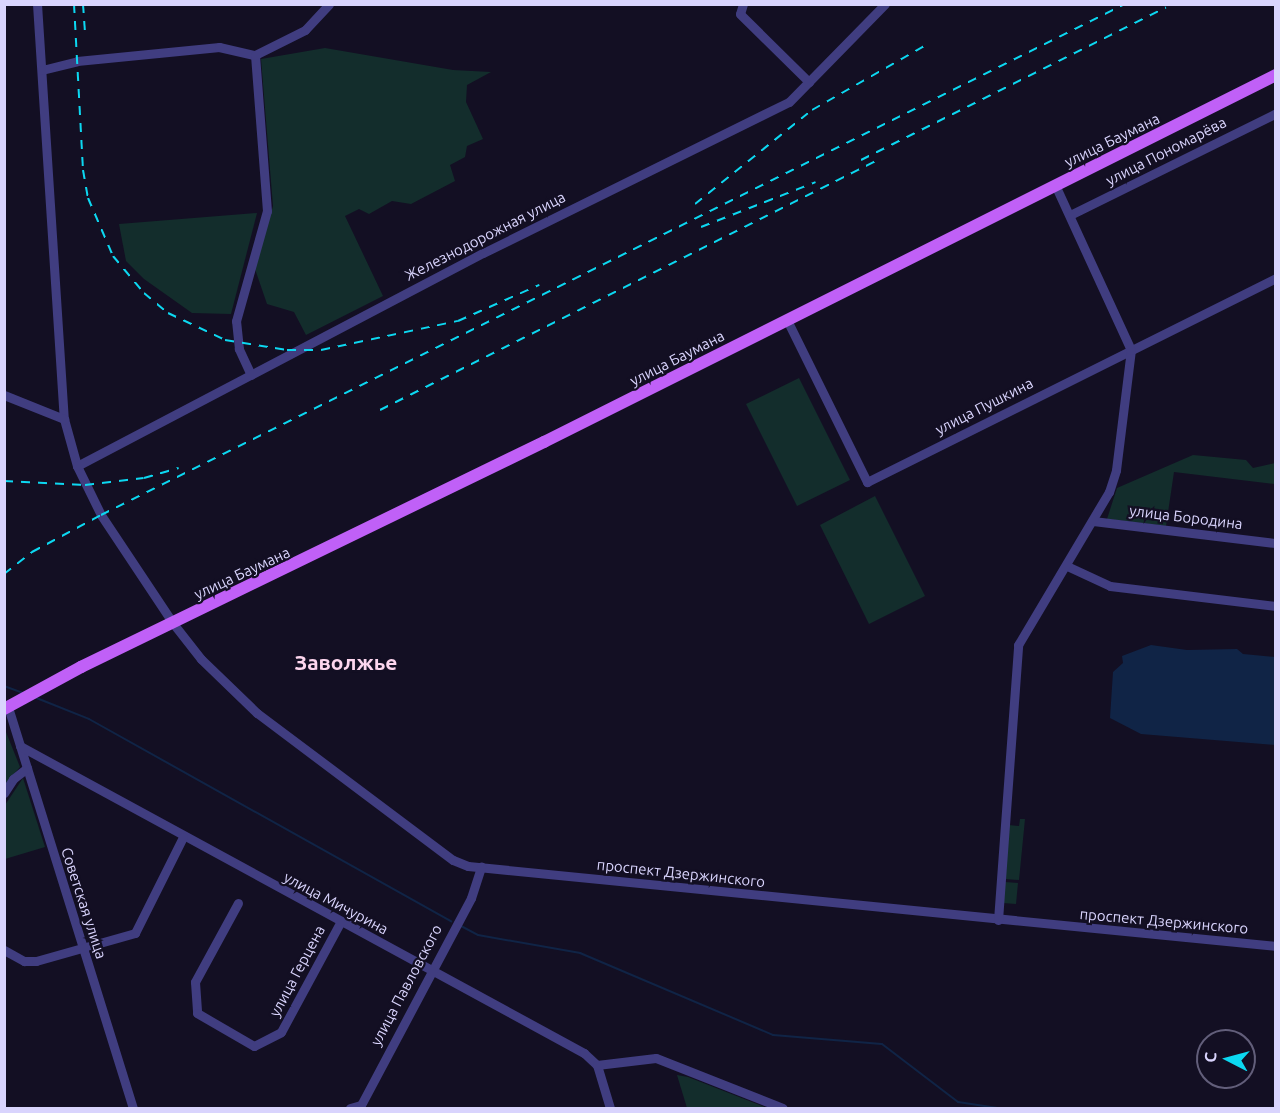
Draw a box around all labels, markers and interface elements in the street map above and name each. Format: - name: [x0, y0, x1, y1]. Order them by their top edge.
- street label: улица Баумана: [1061, 109, 1163, 171]
- street label: улица Пономарёва: [1103, 113, 1229, 189]
- street label: Железнодорожная улица: [402, 188, 568, 284]
- street label: улица Баумана: [627, 326, 727, 390]
- street label: улица Пушкина: [932, 374, 1036, 438]
- street label: улица Бородина: [1128, 501, 1244, 533]
- street label: улица Баумана: [191, 543, 293, 603]
- district label: Заволжье: [295, 649, 397, 675]
- street label: Советская улица: [57, 845, 111, 961]
- street label: проспект Дзержинского: [596, 855, 766, 891]
- street label: улица Мичурина: [281, 868, 391, 938]
- street label: проспект Дзержинского: [1079, 905, 1249, 937]
- street label: улица Павловского: [366, 921, 446, 1049]
- street label: улица Герцена: [265, 922, 329, 1020]
- north arrow: [1196, 1029, 1256, 1089]
- text: С: [1201, 1051, 1220, 1063]

